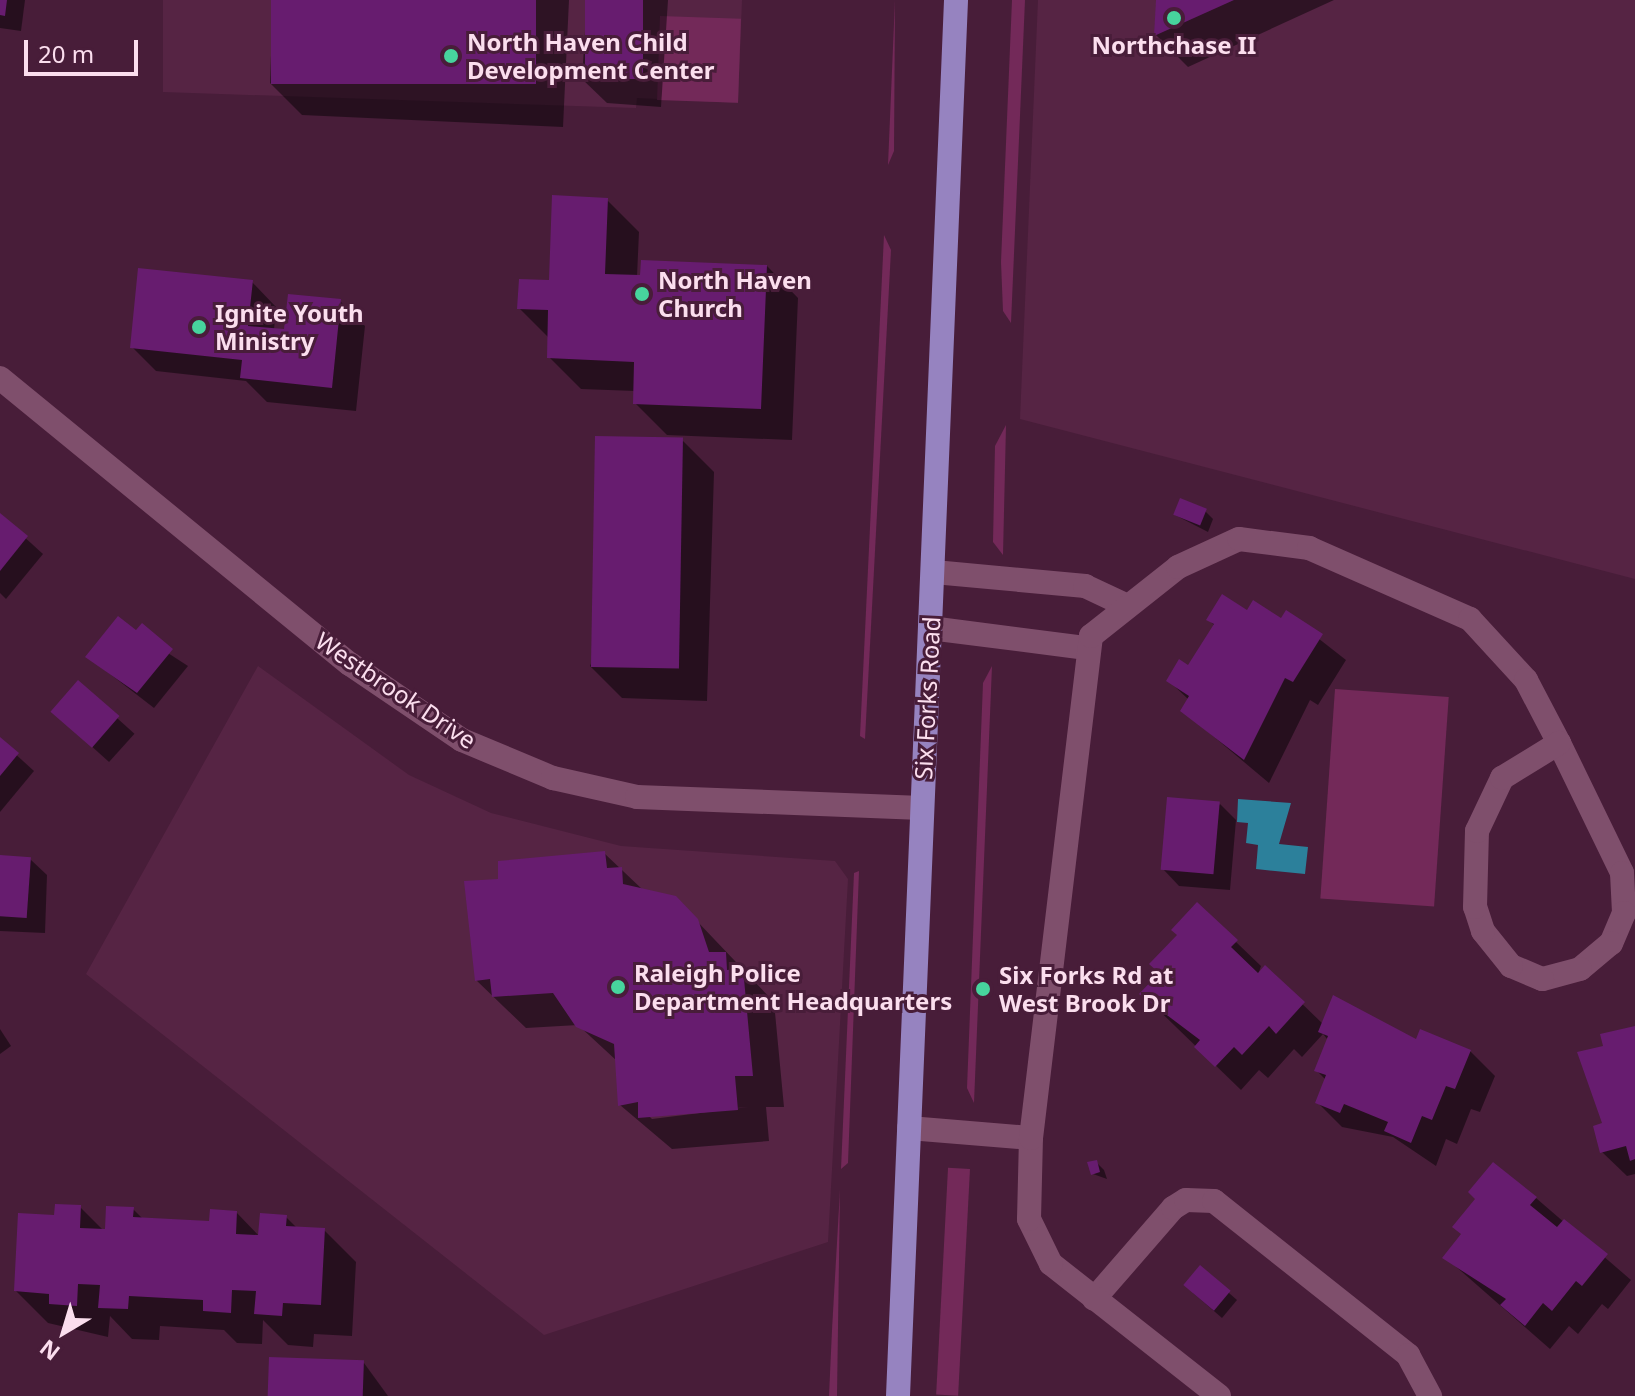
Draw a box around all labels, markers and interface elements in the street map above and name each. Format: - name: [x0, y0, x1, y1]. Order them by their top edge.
- marker: Northchase II: [1165, 9, 1183, 27]
- scale bar: [28, 24, 142, 74]
- place label: North Haven Child Development Center: [467, 28, 715, 84]
- place label: Northchase II: [1092, 31, 1256, 59]
- text: 20 m: [38, 37, 94, 70]
- marker: North Haven Child Development Center: [442, 47, 460, 65]
- place label: North Haven Church: [658, 266, 812, 322]
- marker: North Haven Church: [633, 285, 651, 303]
- place label: Ignite Youth Ministry: [215, 299, 364, 355]
- marker: Ignite Youth Ministry: [190, 318, 208, 336]
- street label: Six Forks Road: [908, 616, 946, 780]
- street label: Westbrook Drive: [310, 626, 482, 754]
- place label: Raleigh Police Department Headquarters: [634, 959, 952, 1015]
- place label: Six Forks Rd at West Brook Dr: [999, 961, 1174, 1017]
- marker: Raleigh Police Department Headquarters: [609, 978, 627, 996]
- marker: Six Forks Rd at West Brook Dr: [974, 980, 992, 998]
- north arrow: [24, 1292, 104, 1372]
- text: N: [33, 1334, 66, 1368]

